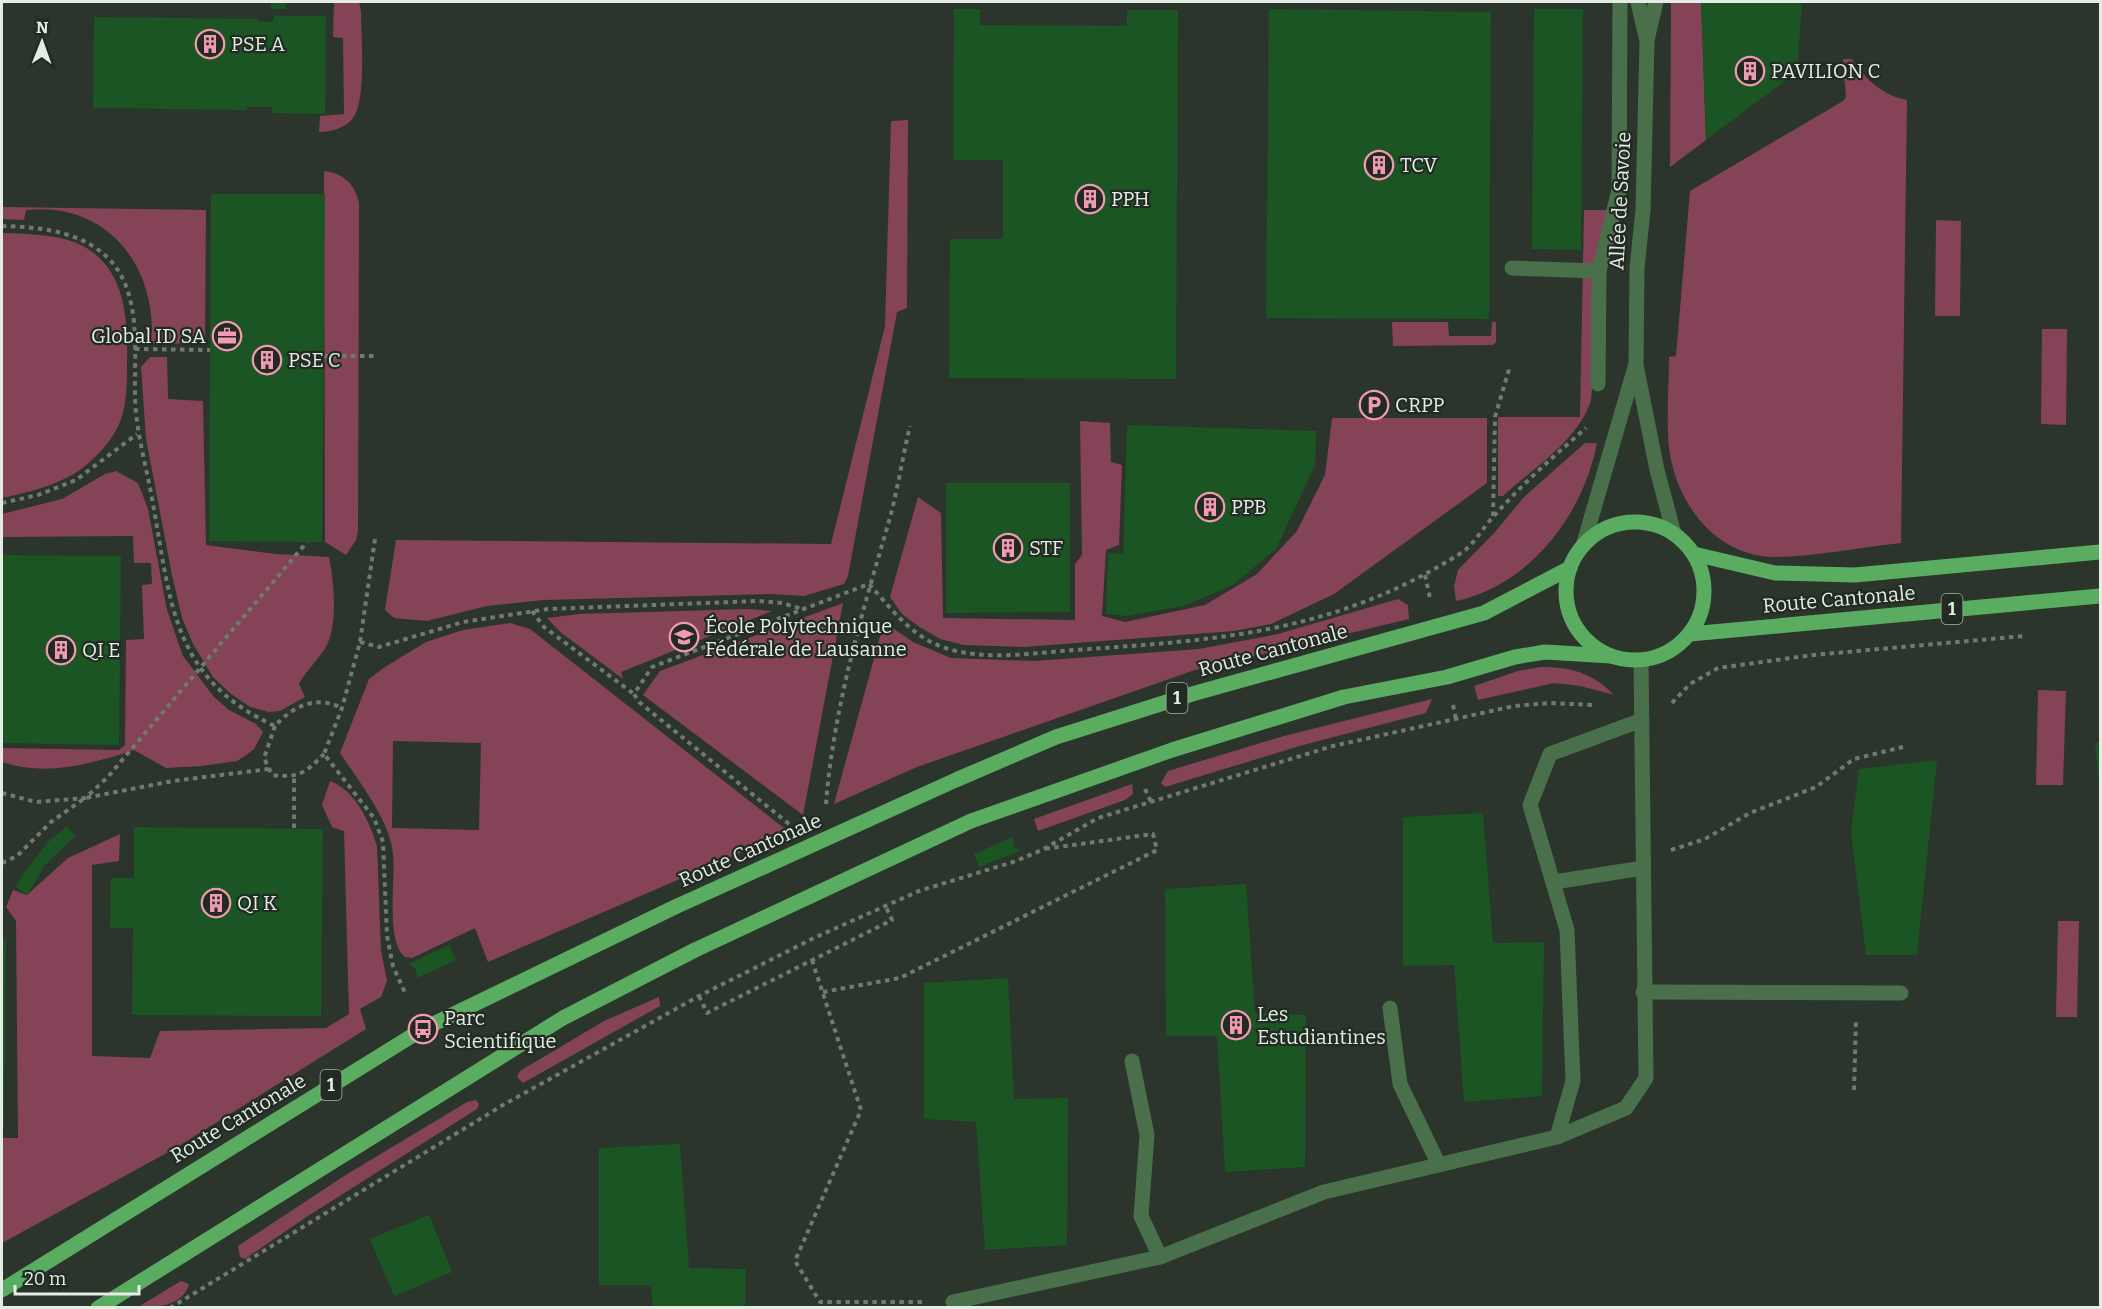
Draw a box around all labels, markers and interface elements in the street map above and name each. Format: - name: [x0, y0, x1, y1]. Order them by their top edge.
- north arrow: [12, 12, 72, 72]
- text: N: [36, 18, 49, 37]
- building icon: PSE A: [194, 28, 226, 60]
- place label: PSE A: [231, 32, 286, 56]
- building icon: PAVILION C: [1734, 55, 1766, 87]
- place label: PAVILION C: [1771, 59, 1880, 83]
- street label: Allée de Savoie: [1604, 131, 1636, 271]
- building icon: TCV: [1363, 149, 1395, 181]
- place label: TCV: [1400, 153, 1438, 177]
- building icon: PPH: [1074, 183, 1106, 215]
- place label: PPH: [1111, 187, 1150, 211]
- office icon: Global ID SA: [211, 320, 243, 352]
- place label: Global ID SA: [91, 324, 207, 348]
- building icon: PSE C: [251, 344, 283, 376]
- place label: PSE C: [288, 348, 341, 372]
- parking icon: CRPP: [1358, 389, 1390, 421]
- place label: CRPP: [1395, 393, 1445, 417]
- building icon: PPB: [1194, 491, 1226, 523]
- place label: PPB: [1231, 495, 1267, 519]
- building icon: STF: [992, 532, 1024, 564]
- place label: STF: [1029, 536, 1063, 560]
- street label: Route Cantonale: [1762, 580, 1916, 618]
- road number: 1: [1942, 594, 1962, 624]
- place label: École Polytechnique Fédérale de Lausanne: [705, 614, 907, 661]
- street label: Route Cantonale: [1196, 619, 1350, 681]
- school or university icon: École Polytechnique Fédérale de Lausanne: [668, 621, 700, 653]
- building icon: QI E: [45, 634, 77, 666]
- place label: QI E: [82, 638, 121, 662]
- road number: 1: [1166, 683, 1188, 713]
- street label: Route Cantonale: [675, 808, 825, 892]
- building icon: QI K: [200, 887, 232, 919]
- place label: QI K: [237, 891, 277, 915]
- place label: Les Estudiantines: [1257, 1002, 1386, 1049]
- place label: Parc Scientifique: [444, 1006, 557, 1053]
- building icon: Les Estudiantines: [1220, 1009, 1252, 1041]
- bus stop icon: Parc Scientifique: [407, 1013, 439, 1045]
- street label: Route Cantonale: [166, 1068, 310, 1168]
- road number: 1: [320, 1070, 342, 1100]
- scale bar: [15, 1258, 140, 1296]
- text: 20 m: [24, 1268, 66, 1290]

